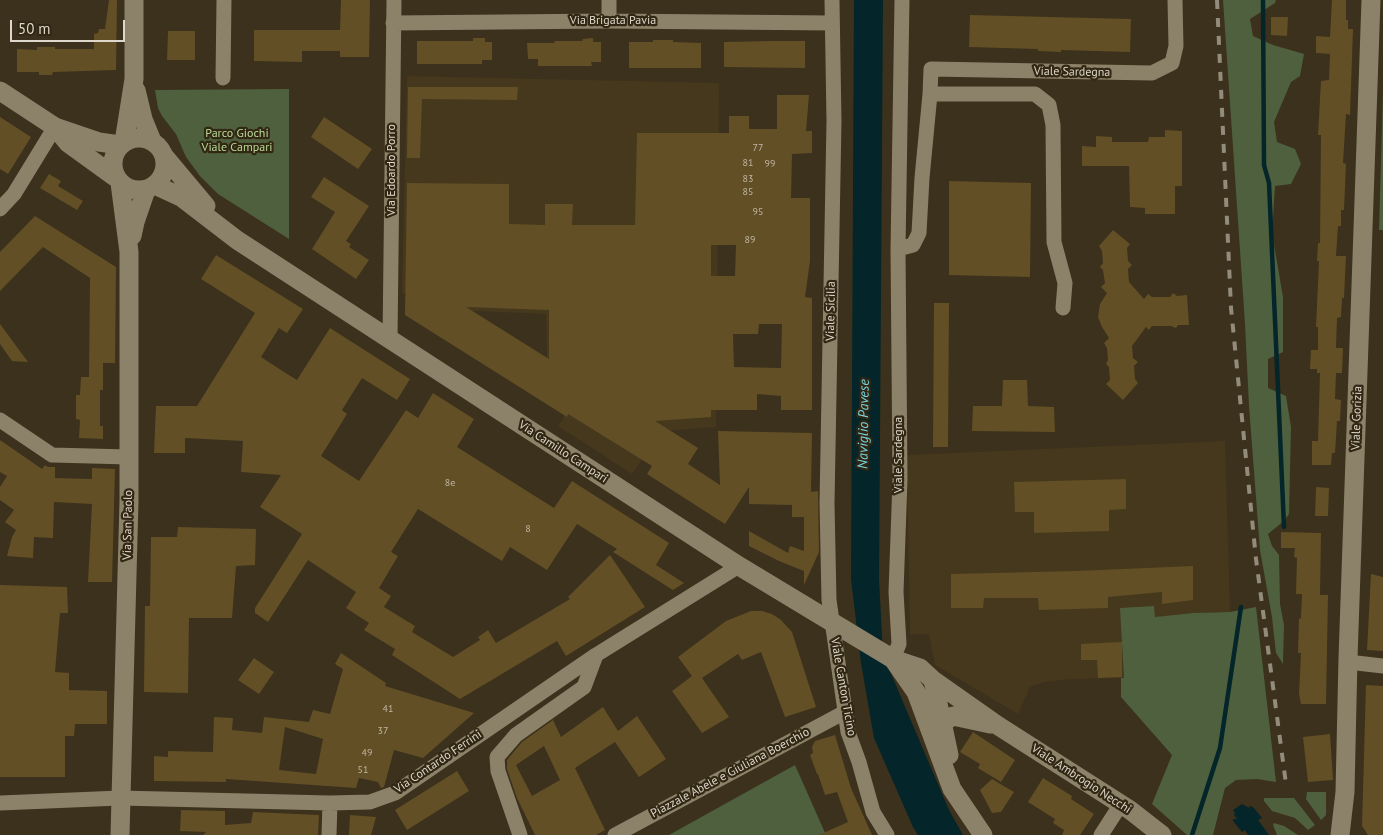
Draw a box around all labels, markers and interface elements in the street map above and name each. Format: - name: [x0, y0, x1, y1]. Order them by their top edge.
- scale bar: [12, 10, 128, 42]
- street label: Via Brigata Pavia: [570, 14, 656, 28]
- text: 50 m: [18, 19, 51, 38]
- street label: Viale Sardegna: [1034, 64, 1110, 80]
- street label: Via Edoardo Porro: [385, 124, 399, 216]
- park label: Parco Giochi Viale Campari: [202, 127, 272, 155]
- house number: 77: [753, 142, 763, 154]
- house number: 81: [743, 157, 753, 169]
- house number: 99: [765, 158, 775, 170]
- house number: 83: [743, 173, 753, 185]
- house number: 85: [743, 186, 753, 198]
- house number: 95: [753, 206, 763, 218]
- house number: 89: [745, 234, 755, 246]
- street label: Viale Sicilia: [823, 281, 839, 341]
- water label: Naviglio Pavese: [855, 379, 873, 469]
- street label: Viale Gorizia: [1349, 386, 1365, 450]
- street label: Viale Sardegna: [892, 417, 906, 493]
- street label: Via Camillo Campari: [516, 418, 610, 486]
- house number: 8e: [445, 477, 455, 489]
- street label: Via San Paolo: [120, 490, 136, 560]
- house number: 8: [525, 523, 531, 535]
- street label: Viale Canton Ticino: [827, 637, 859, 737]
- house number: 41: [383, 703, 393, 715]
- house number: 37: [378, 725, 388, 737]
- street label: Piazzale Abele e Giuliana Boerchio: [648, 725, 812, 821]
- street label: Via Contardo Ferrini: [392, 727, 484, 797]
- street label: Viale Ambrogio Necchi: [1028, 741, 1134, 817]
- house number: 49: [362, 747, 372, 759]
- house number: 51: [358, 764, 368, 776]

